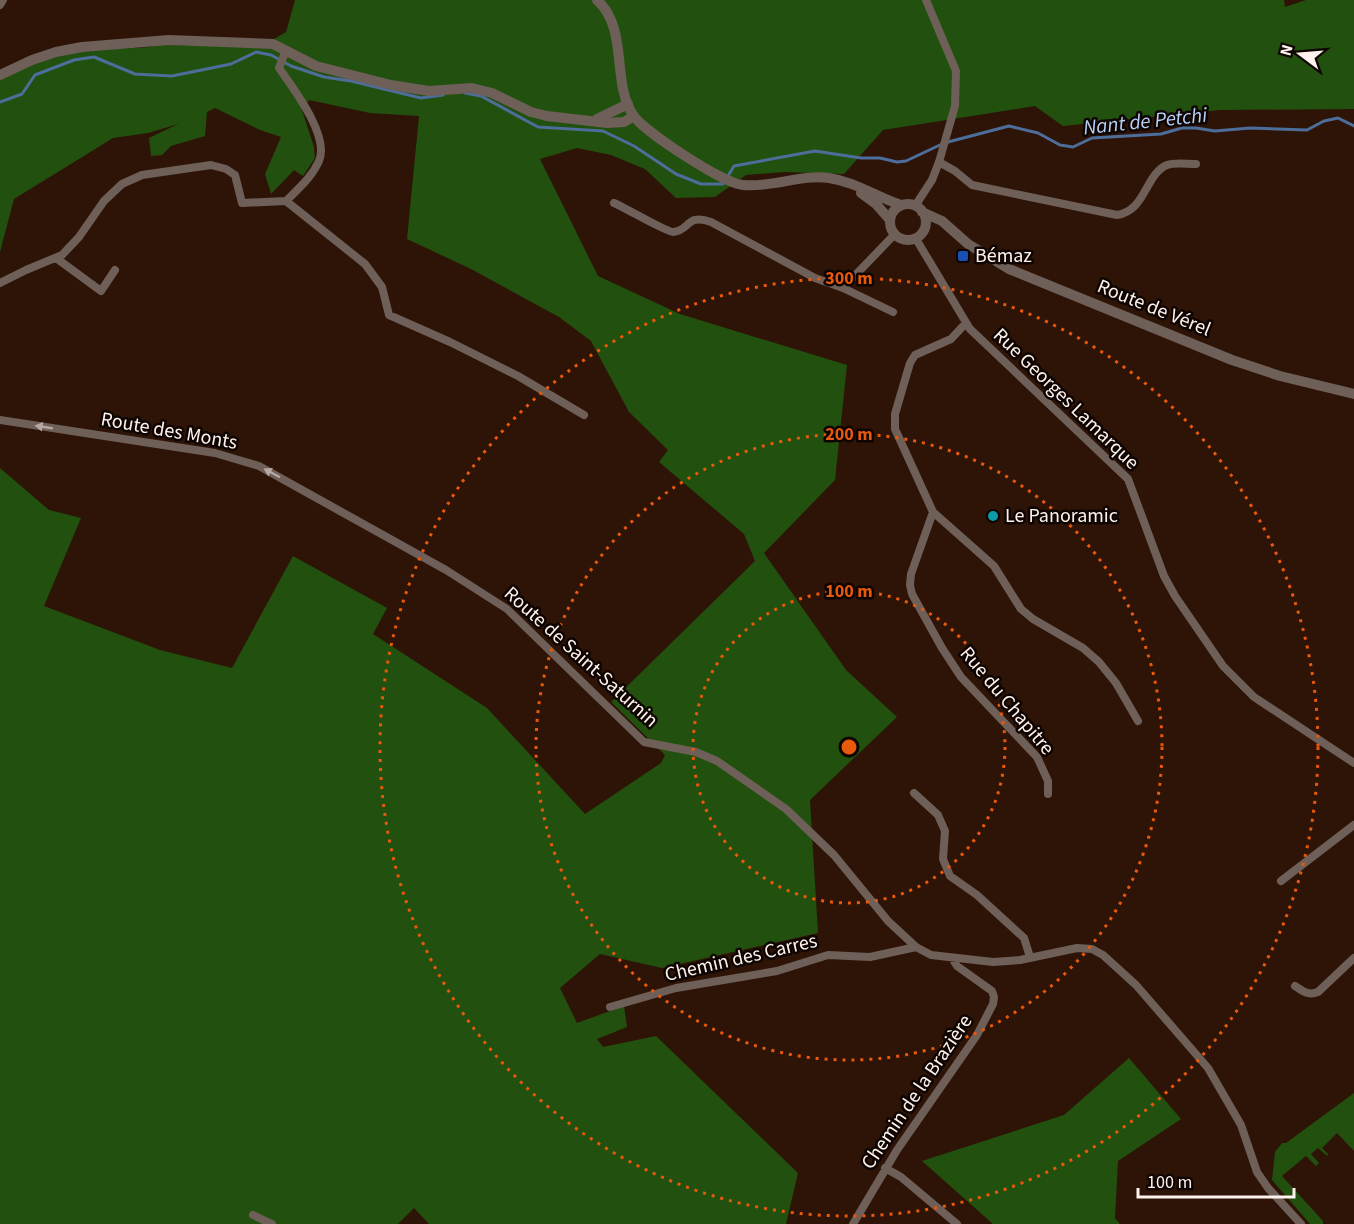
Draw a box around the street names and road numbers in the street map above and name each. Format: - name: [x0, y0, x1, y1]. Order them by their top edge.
- street label: Route de Vérel: [1093, 273, 1215, 343]
- street label: Rue Georges Lamarque: [987, 322, 1145, 476]
- street label: Route des Monts: [99, 405, 239, 457]
- street label: Route de Saint-Saturnin: [498, 580, 664, 734]
- street label: Rue du Chapitre: [953, 641, 1061, 761]
- street label: Chemin des Carres: [662, 927, 820, 989]
- street label: Chemin de la Brazière: [855, 1009, 979, 1175]

